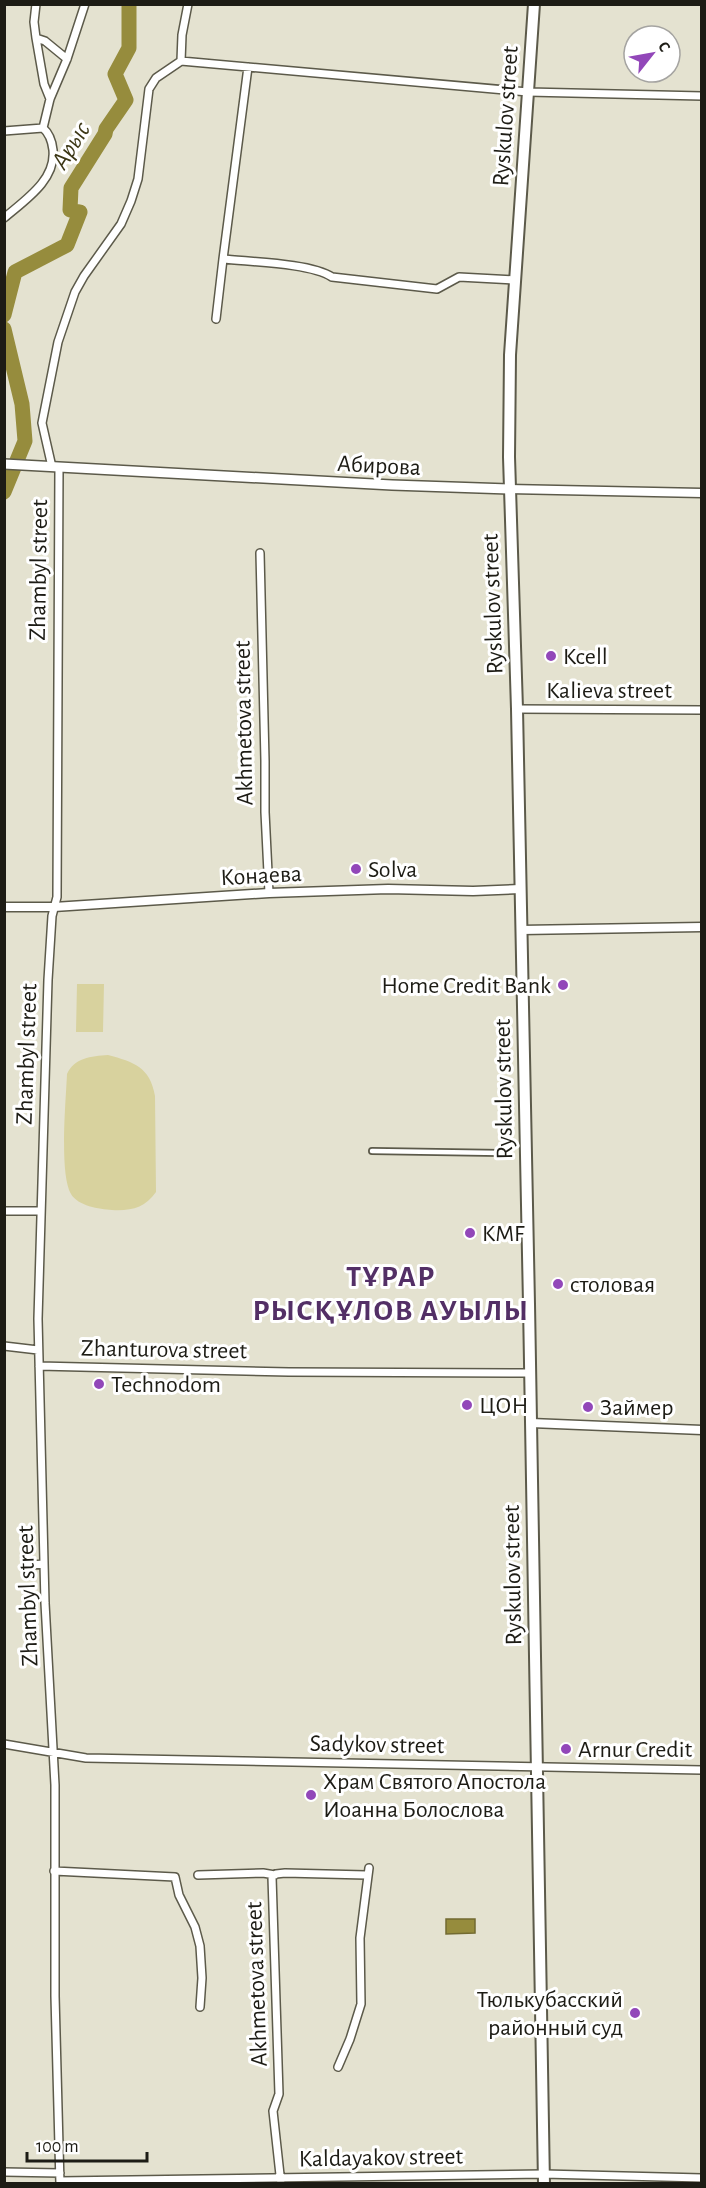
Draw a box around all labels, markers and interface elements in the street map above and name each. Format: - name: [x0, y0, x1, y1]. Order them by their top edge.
- north arrow: [622, 24, 682, 84]
- text: С: [655, 39, 673, 55]
- street label: Ryskulov street: [489, 45, 523, 187]
- water label: Арыс: [46, 117, 95, 175]
- street label: Абирова: [336, 452, 422, 480]
- street label: Zhambyl street: [26, 499, 52, 641]
- street label: Ryskulov street: [479, 533, 507, 675]
- street label: Akhmetova street: [231, 640, 257, 806]
- place label: Kcell: [563, 645, 608, 669]
- marker: Kcell: [544, 649, 558, 663]
- street label: Kalieva street: [546, 679, 672, 703]
- place label: Solva: [368, 858, 417, 882]
- street label: Конаева: [220, 862, 303, 890]
- marker: Solva: [349, 862, 363, 876]
- place label: Home Credit Bank: [382, 974, 551, 998]
- marker: Home Credit Bank: [556, 978, 570, 992]
- street label: Zhambyl street: [13, 983, 41, 1125]
- street label: Ryskulov street: [491, 1018, 517, 1160]
- place label: KMF: [482, 1222, 525, 1246]
- marker: KMF: [463, 1226, 477, 1240]
- district label: ТҰРАР РЫСҚҰЛОВ АУЫЛЫ: [252, 1262, 530, 1326]
- place label: столовая: [570, 1273, 655, 1297]
- marker: столовая: [551, 1277, 565, 1291]
- street label: Zhanturova street: [81, 1337, 248, 1363]
- place label: Technodom: [111, 1373, 221, 1397]
- marker: Technodom: [92, 1377, 106, 1391]
- place label: ЦОН: [479, 1394, 529, 1418]
- place label: Займер: [600, 1396, 673, 1420]
- marker: ЦОН: [460, 1398, 474, 1412]
- marker: Займер: [581, 1400, 595, 1414]
- street label: Ryskulov street: [500, 1504, 526, 1646]
- street label: Zhambyl street: [14, 1525, 42, 1667]
- street label: Sadykov street: [309, 1732, 445, 1758]
- place label: Arnur Credit: [578, 1738, 693, 1762]
- marker: Arnur Credit: [559, 1742, 573, 1756]
- place label: Храм Святого Апостола Иоанна Болослова: [323, 1770, 546, 1822]
- marker: Храм Святого Апостола Иоанна Болослова: [304, 1788, 318, 1802]
- street label: Akhmetova street: [242, 1901, 272, 2067]
- place label: Тюлькубасский районный суд: [477, 1988, 623, 2040]
- marker: Тюлькубасский районный суд: [628, 2006, 642, 2020]
- scale bar: [27, 2125, 147, 2163]
- text: 100 m: [36, 2138, 79, 2156]
- street label: Kaldayakov street: [299, 2145, 464, 2171]

